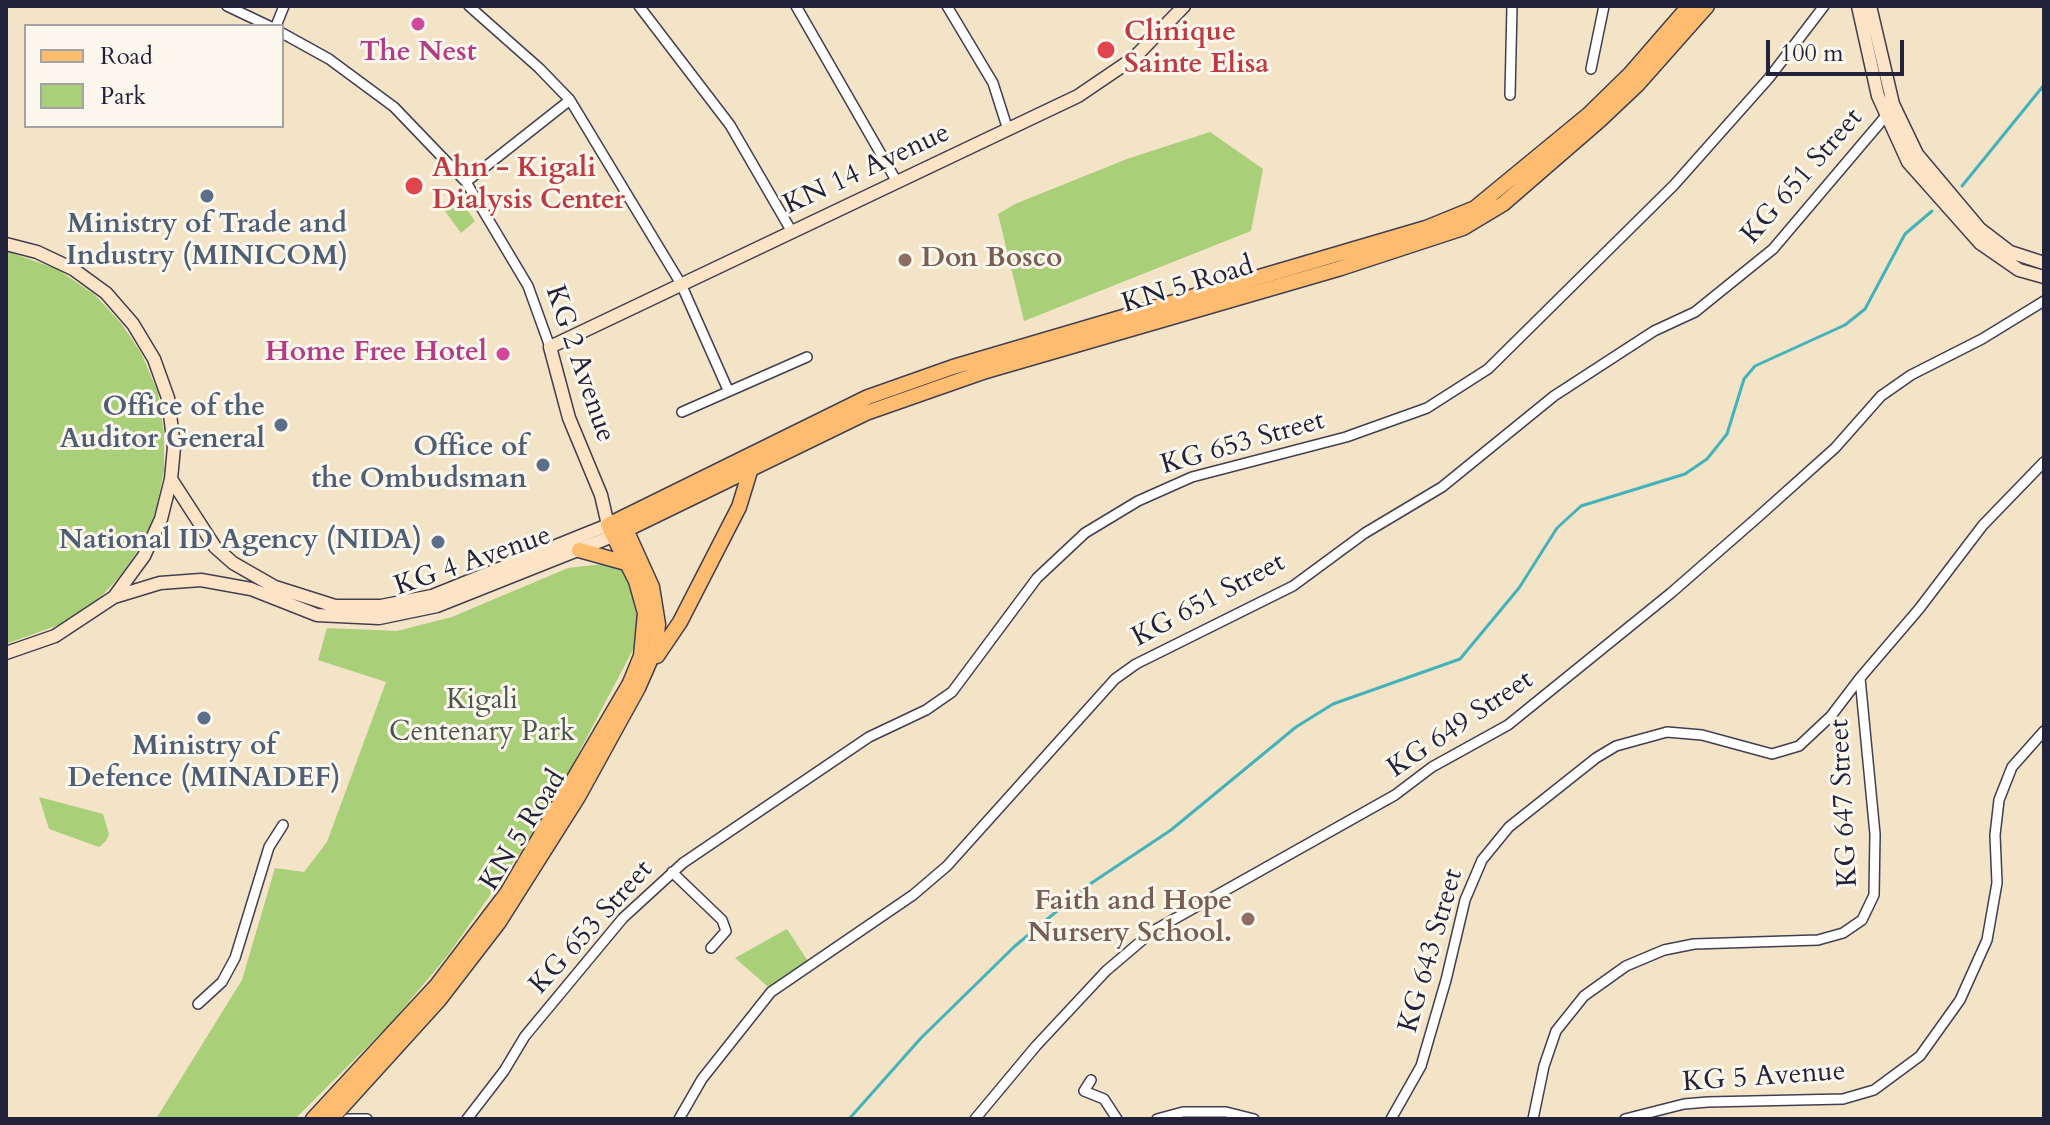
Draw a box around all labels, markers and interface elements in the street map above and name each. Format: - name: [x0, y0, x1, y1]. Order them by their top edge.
- marker: The Nest: [409, 15, 427, 33]
- place label: Clinique Sainte Elisa: [1124, 17, 1269, 83]
- legend: [24, 24, 284, 128]
- scale bar: [1770, 24, 1908, 74]
- place label: The Nest: [359, 37, 477, 71]
- text: 100 m: [1780, 37, 1844, 70]
- marker: Clinique Sainte Elisa: [1095, 39, 1117, 61]
- text: Road: [100, 40, 153, 73]
- text: Park: [100, 80, 146, 113]
- street label: KG 651 Street: [1735, 102, 1871, 252]
- street label: KN 14 Avenue: [779, 117, 955, 223]
- place label: Ahn - Kigali Dialysis Center: [432, 153, 625, 219]
- marker: Ahn - Kigali Dialysis Center: [403, 175, 425, 197]
- marker: Ministry of Trade and Industry (MINICOM): [198, 187, 216, 205]
- place label: Ministry of Trade and Industry (MINICOM): [66, 209, 348, 275]
- place label: Don Bosco: [921, 243, 1062, 277]
- street label: KN 5 Road: [1118, 250, 1258, 322]
- marker: Don Bosco: [896, 251, 914, 269]
- street label: KG 2 Avenue: [537, 281, 621, 447]
- place label: Home Free Hotel: [265, 337, 487, 371]
- marker: Home Free Hotel: [494, 345, 512, 363]
- place label: Office of the Auditor General: [60, 392, 265, 458]
- street label: KG 653 Street: [1157, 405, 1329, 483]
- marker: Office of the Auditor General: [272, 416, 290, 434]
- place label: Office of the Ombudsman: [311, 432, 527, 498]
- marker: Office of the Ombudsman: [534, 456, 552, 474]
- street label: KG 4 Avenue: [390, 520, 556, 604]
- place label: National ID Agency (NIDA): [59, 525, 422, 559]
- marker: National ID Agency (NIDA): [429, 533, 447, 551]
- street label: KG 651 Street: [1127, 547, 1291, 655]
- street label: KG 649 Street: [1382, 664, 1540, 786]
- park label: Kigali Centenary Park: [389, 685, 575, 751]
- marker: Ministry of Defence (MINADEF): [195, 709, 213, 727]
- street label: KG 647 Street: [1824, 718, 1866, 888]
- place label: Ministry of Defence (MINADEF): [68, 731, 340, 797]
- street label: KN 5 Road: [474, 765, 574, 897]
- street label: KG 653 Street: [523, 854, 661, 1002]
- street label: KG 643 Street: [1393, 865, 1471, 1037]
- place label: Faith and Hope Nursery School.: [1027, 886, 1232, 952]
- marker: Faith and Hope Nursery School.: [1239, 910, 1257, 928]
- street label: KG 5 Avenue: [1681, 1056, 1847, 1100]

